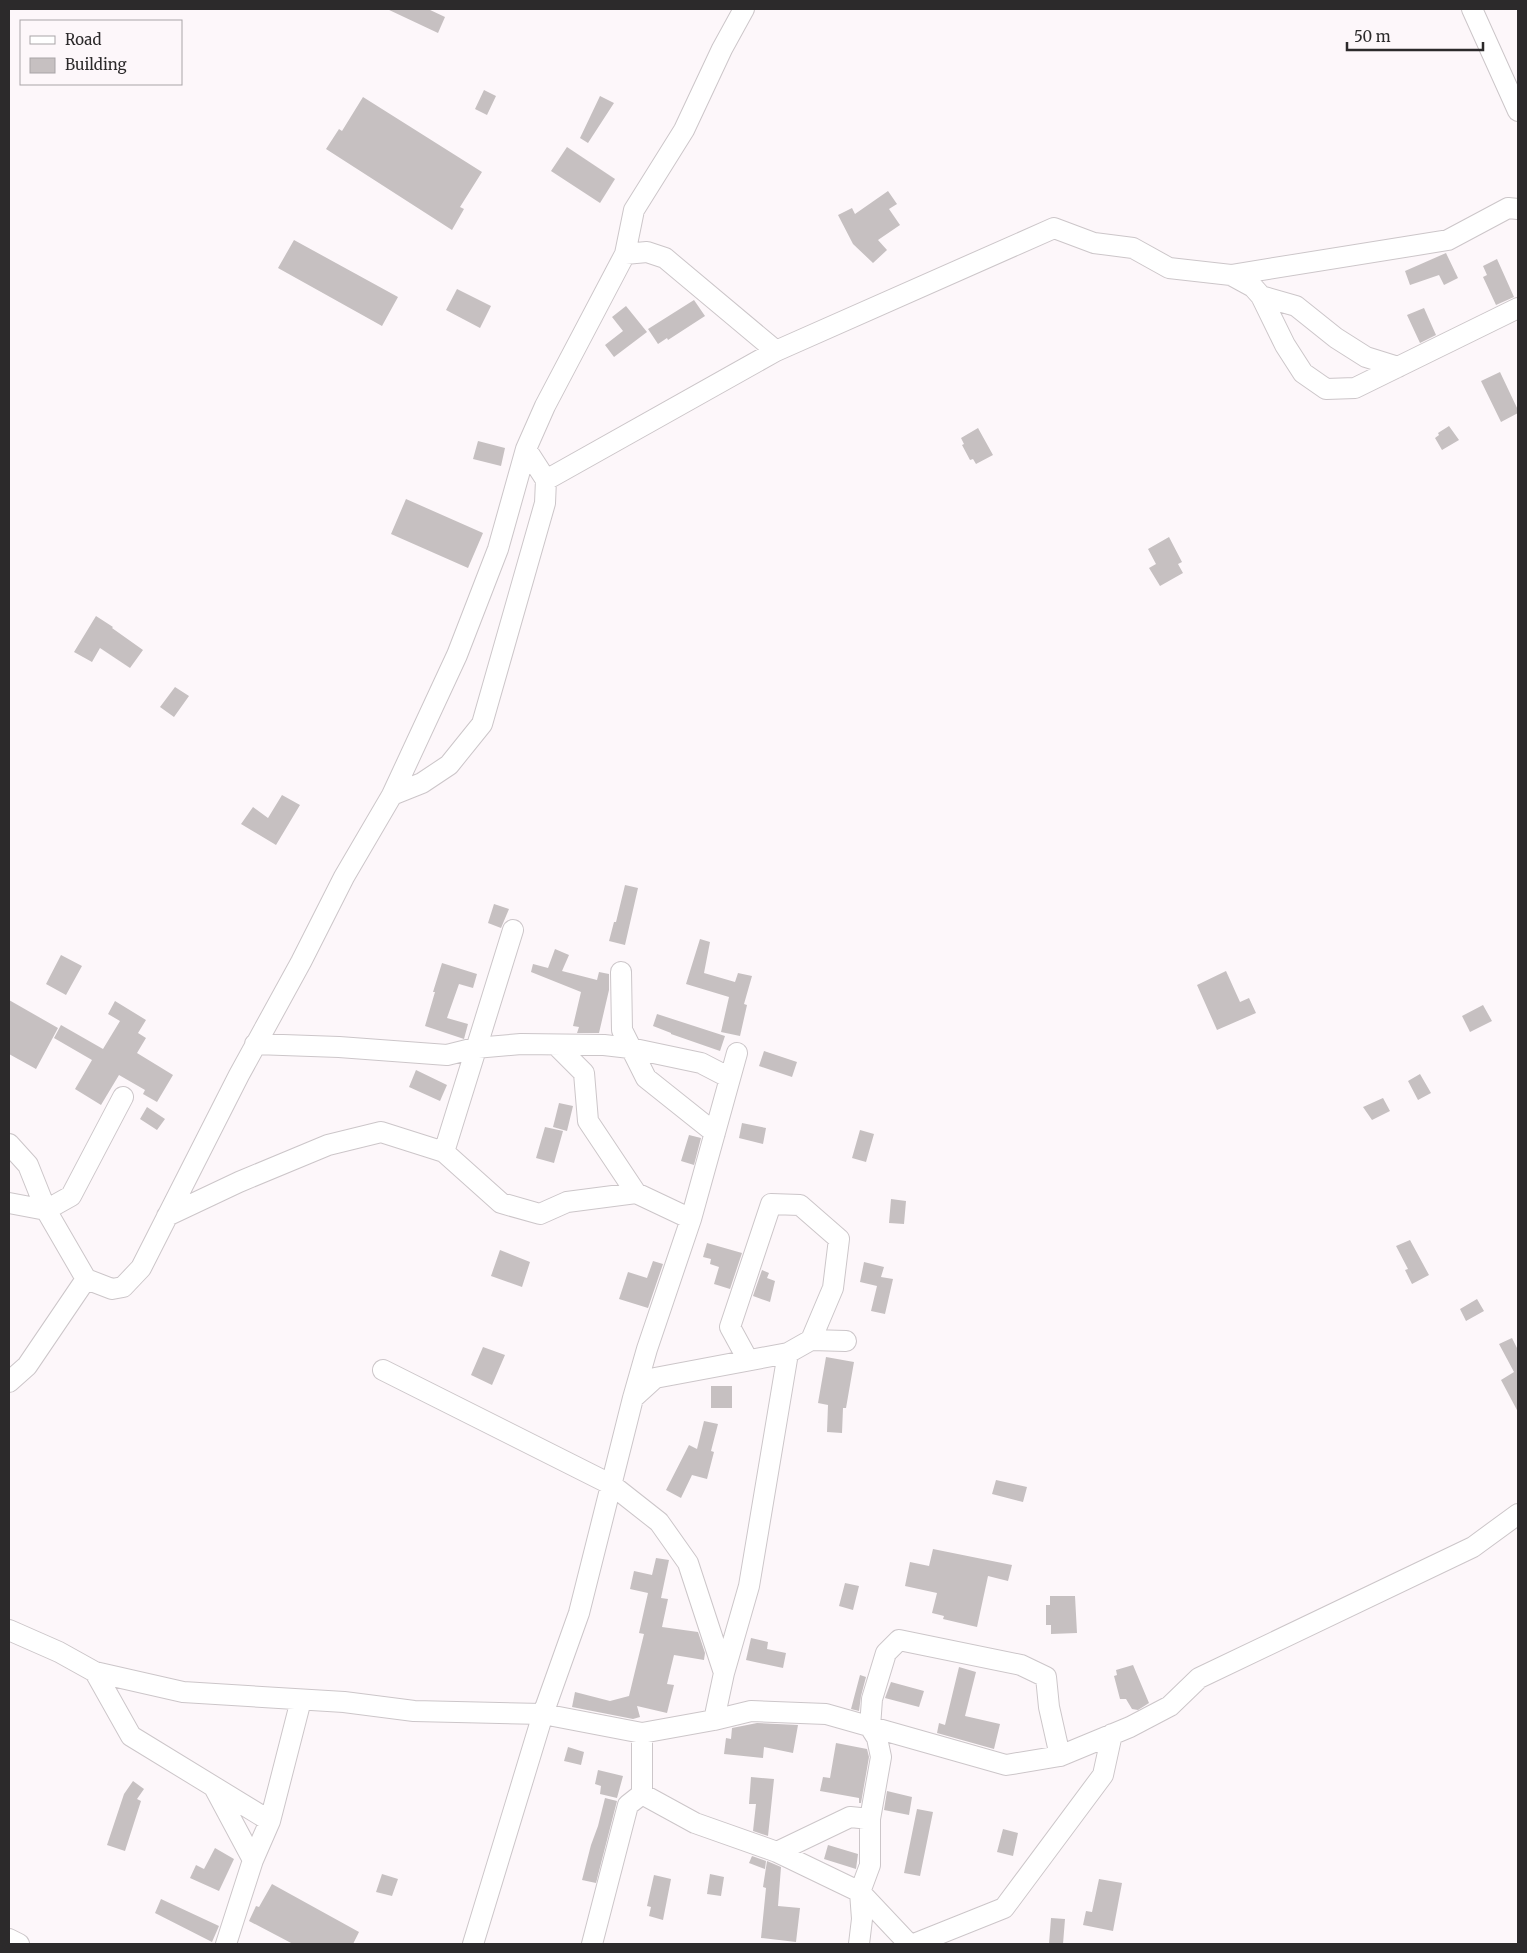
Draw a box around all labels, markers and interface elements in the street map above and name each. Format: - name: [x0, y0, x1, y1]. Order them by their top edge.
- legend: [20, 20, 182, 85]
- scale bar: [1347, 20, 1483, 52]
- text: 50 m: [1354, 27, 1391, 46]
- text: Road: [65, 30, 101, 49]
- text: Building: [65, 55, 127, 74]

